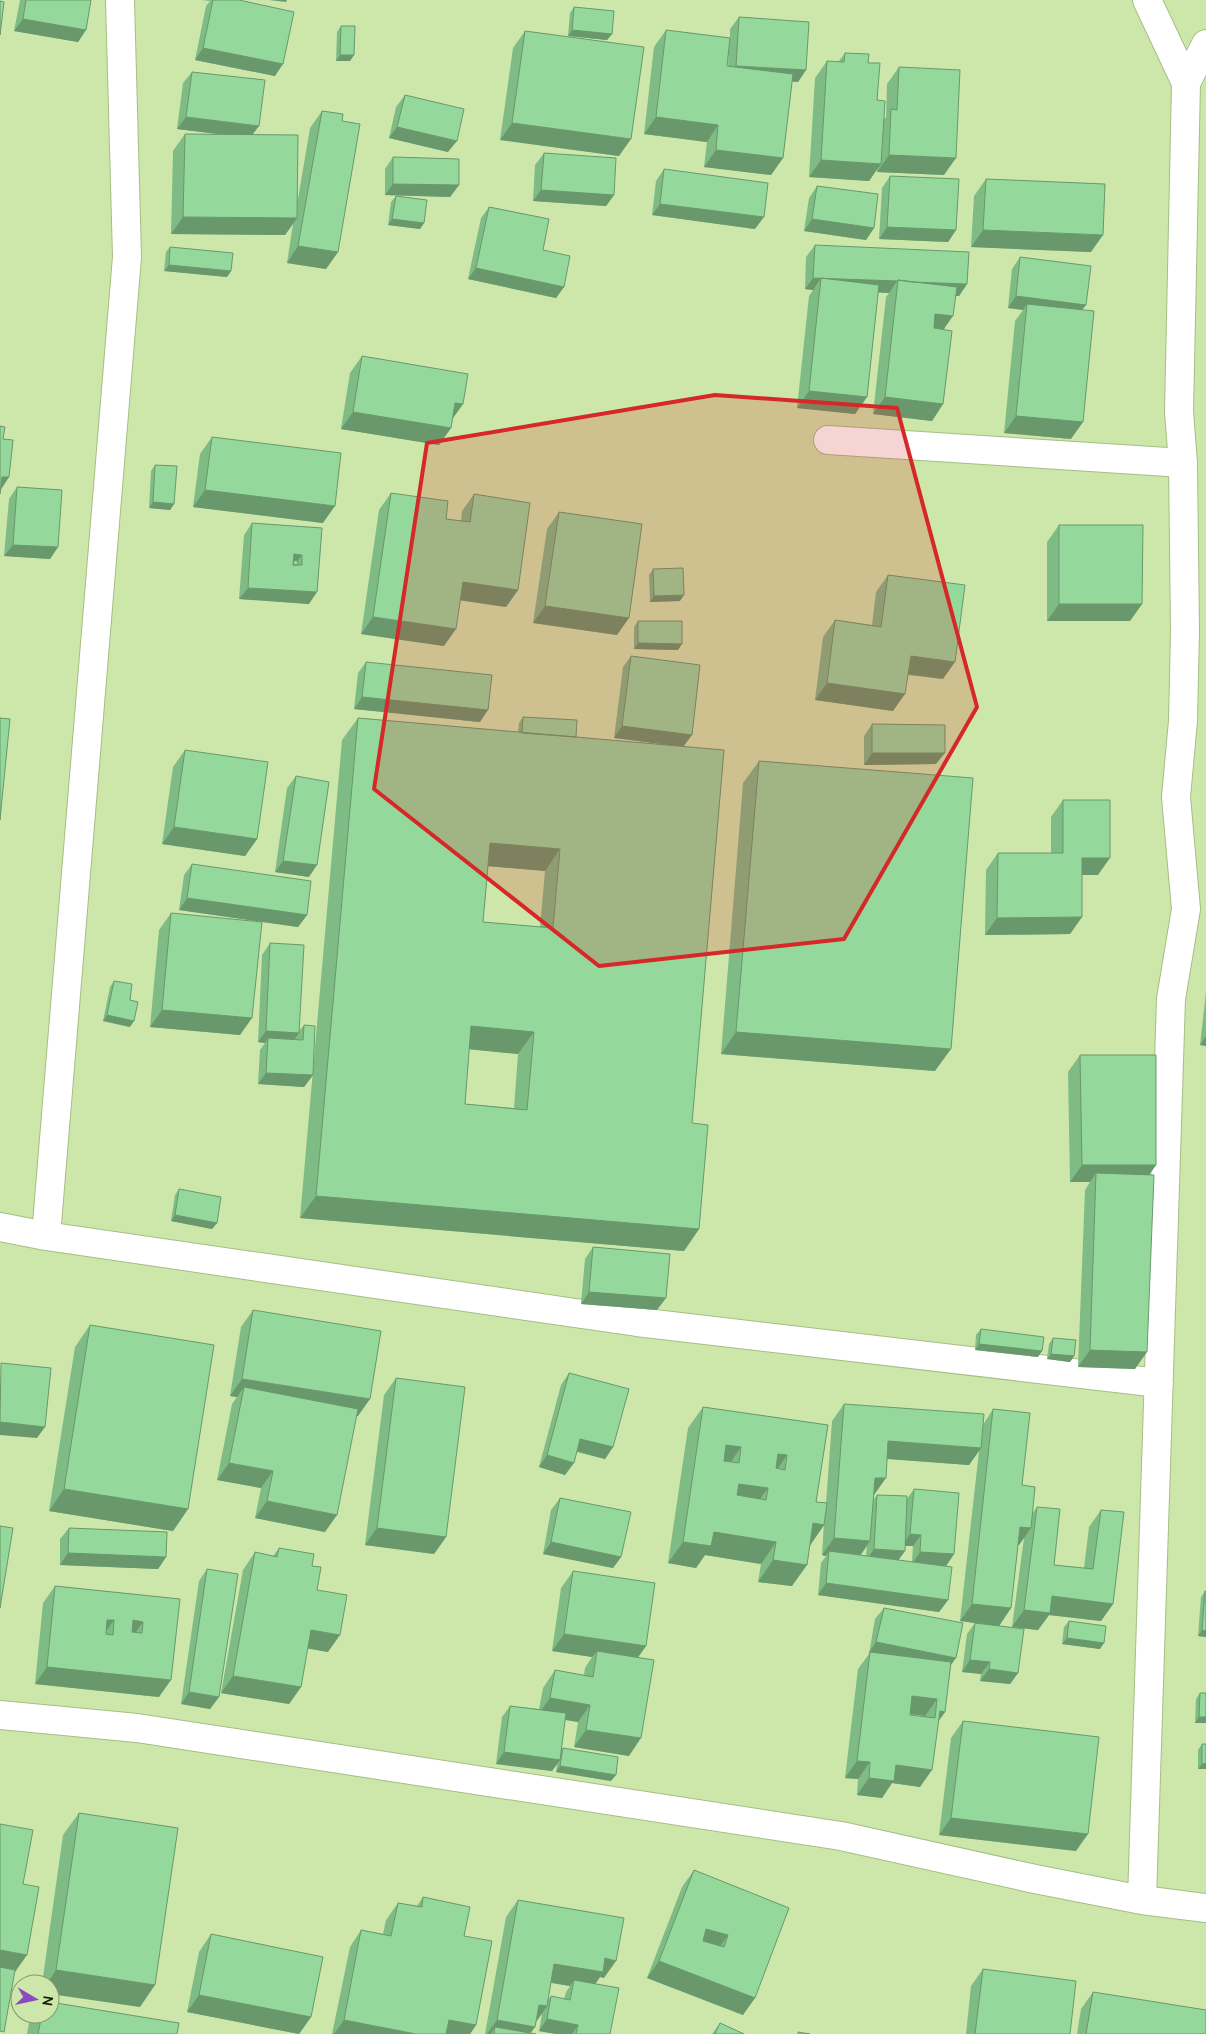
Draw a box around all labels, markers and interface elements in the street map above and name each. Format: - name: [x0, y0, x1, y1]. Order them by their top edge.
- north arrow: [10, 1974, 60, 2024]
- text: N: [38, 1995, 58, 2007]

